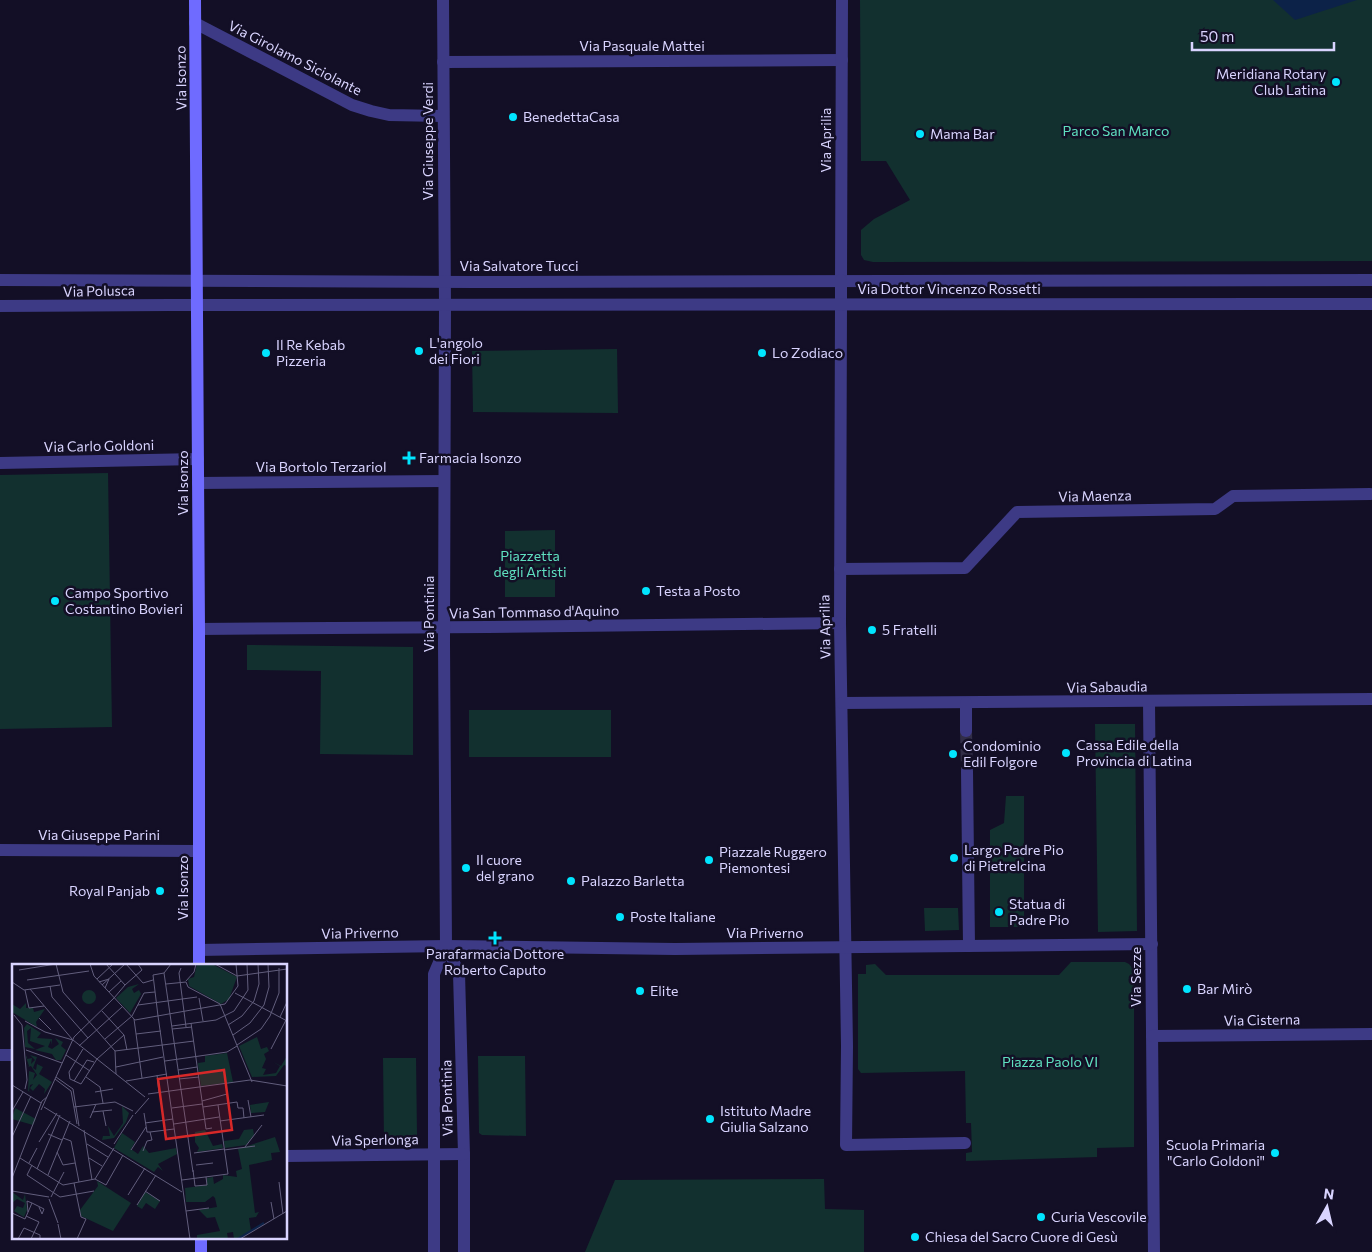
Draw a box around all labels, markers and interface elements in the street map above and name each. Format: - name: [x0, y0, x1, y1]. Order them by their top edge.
- street label: Via Girolamo Siciolante: [226, 16, 365, 99]
- scale bar: [1192, 20, 1334, 52]
- text: 50 m: [1200, 27, 1234, 45]
- street label: Via Pasquale Mattei: [579, 37, 705, 54]
- street label: Via Isonzo: [171, 45, 190, 111]
- place label: Meridiana Rotary Club Latina: [1216, 65, 1326, 98]
- marker: Meridiana Rotary Club Latina: [1330, 76, 1342, 88]
- street label: Via Giuseppe Verdi: [419, 82, 436, 200]
- place label: BenedettaCasa: [523, 108, 620, 125]
- street label: Via Aprilia: [817, 108, 834, 172]
- marker: BenedettaCasa: [507, 111, 519, 123]
- park label: Parco San Marco: [1063, 122, 1169, 139]
- place label: Mama Bar: [930, 125, 995, 142]
- marker: Mama Bar: [914, 128, 926, 140]
- street label: Via Salvatore Tucci: [459, 257, 579, 274]
- street label: Via Dottor Vincenzo Rossetti: [857, 280, 1041, 297]
- street label: Via Polusca: [63, 281, 135, 300]
- place label: L'angolo dei Fiori: [429, 334, 483, 367]
- place label: Il Re Kebab Pizzeria: [276, 336, 345, 369]
- place label: Lo Zodiaco: [772, 344, 843, 361]
- marker: L'angolo dei Fiori: [413, 345, 425, 357]
- marker: Il Re Kebab Pizzeria: [260, 347, 272, 359]
- marker: Lo Zodiaco: [756, 347, 768, 359]
- street label: Via Carlo Goldoni: [44, 436, 154, 455]
- place label: Farmacia Isonzo: [419, 449, 522, 466]
- street label: Via Isonzo: [174, 450, 191, 516]
- marker: Farmacia Isonzo: [403, 452, 415, 464]
- street label: Via Bortolo Terzariol: [255, 458, 387, 475]
- street label: Via Maenza: [1058, 486, 1132, 505]
- park label: Piazzetta degli Artisti: [493, 547, 567, 580]
- street label: Via Pontinia: [420, 576, 437, 652]
- place label: Testa a Posto: [656, 582, 740, 599]
- place label: Campo Sportivo Costantino Bovieri: [65, 584, 183, 617]
- marker: Testa a Posto: [640, 585, 652, 597]
- street label: Via Aprilia: [815, 594, 834, 660]
- marker: Campo Sportivo Costantino Bovieri: [49, 595, 61, 607]
- street label: Via San Tommaso d'Aquino: [449, 602, 619, 621]
- place label: 5 Fratelli: [882, 621, 937, 638]
- marker: 5 Fratelli: [866, 624, 878, 636]
- street label: Via Sabaudia: [1066, 677, 1148, 696]
- place label: Cassa Edile della Provincia di Latina: [1076, 736, 1192, 769]
- place label: Condominio Edil Folgore: [963, 737, 1041, 770]
- marker: Cassa Edile della Provincia di Latina: [1060, 747, 1072, 759]
- marker: Condominio Edil Folgore: [947, 748, 959, 760]
- street label: Via Giuseppe Parini: [38, 826, 160, 843]
- place label: Largo Padre Pio di Pietrelcina: [964, 841, 1064, 874]
- place label: Piazzale Ruggero Piemontesi: [719, 843, 827, 876]
- place label: Il cuore del grano: [476, 851, 534, 884]
- marker: Largo Padre Pio di Pietrelcina: [948, 852, 960, 864]
- marker: Piazzale Ruggero Piemontesi: [703, 854, 715, 866]
- street label: Via Isonzo: [174, 855, 191, 921]
- marker: Il cuore del grano: [460, 862, 472, 874]
- place label: Palazzo Barletta: [581, 872, 685, 889]
- marker: Palazzo Barletta: [565, 875, 577, 887]
- place label: Royal Panjab: [69, 882, 150, 899]
- marker: Royal Panjab: [154, 885, 166, 897]
- place label: Statua di Padre Pio: [1009, 895, 1069, 928]
- marker: Statua di Padre Pio: [993, 906, 1005, 918]
- place label: Poste Italiane: [630, 908, 716, 925]
- marker: Poste Italiane: [614, 911, 626, 923]
- street label: Via Priverno: [321, 923, 399, 942]
- street label: Via Priverno: [726, 924, 804, 941]
- marker: Parafarmacia Dottore Roberto Caputo: [489, 932, 501, 944]
- place label: Parafarmacia Dottore Roberto Caputo: [426, 945, 564, 978]
- street label: Via Sezze: [1127, 947, 1144, 1007]
- inset map: [12, 964, 288, 1240]
- place label: Bar Mirò: [1197, 980, 1252, 997]
- place label: Elite: [650, 982, 679, 999]
- marker: Bar Mirò: [1181, 983, 1193, 995]
- marker: Elite: [634, 985, 646, 997]
- street label: Via Cisterna: [1223, 1010, 1300, 1029]
- park label: Piazza Paolo VI: [1002, 1053, 1098, 1070]
- street label: Via Pontinia: [437, 1060, 456, 1136]
- place label: Istituto Madre Giulia Salzano: [720, 1102, 811, 1135]
- marker: Istituto Madre Giulia Salzano: [704, 1113, 716, 1125]
- street label: Via Sperlonga: [331, 1130, 419, 1149]
- place label: Scuola Primaria "Carlo Goldoni": [1166, 1136, 1265, 1169]
- marker: Scuola Primaria "Carlo Goldoni": [1269, 1147, 1281, 1159]
- north arrow: [1302, 1182, 1352, 1232]
- text: N: [1322, 1184, 1335, 1203]
- place label: Curia Vescovile: [1051, 1208, 1147, 1225]
- marker: Curia Vescovile: [1035, 1211, 1047, 1223]
- place label: Chiesa del Sacro Cuore di Gesù: [925, 1228, 1118, 1245]
- marker: Chiesa del Sacro Cuore di Gesù: [909, 1231, 921, 1243]

